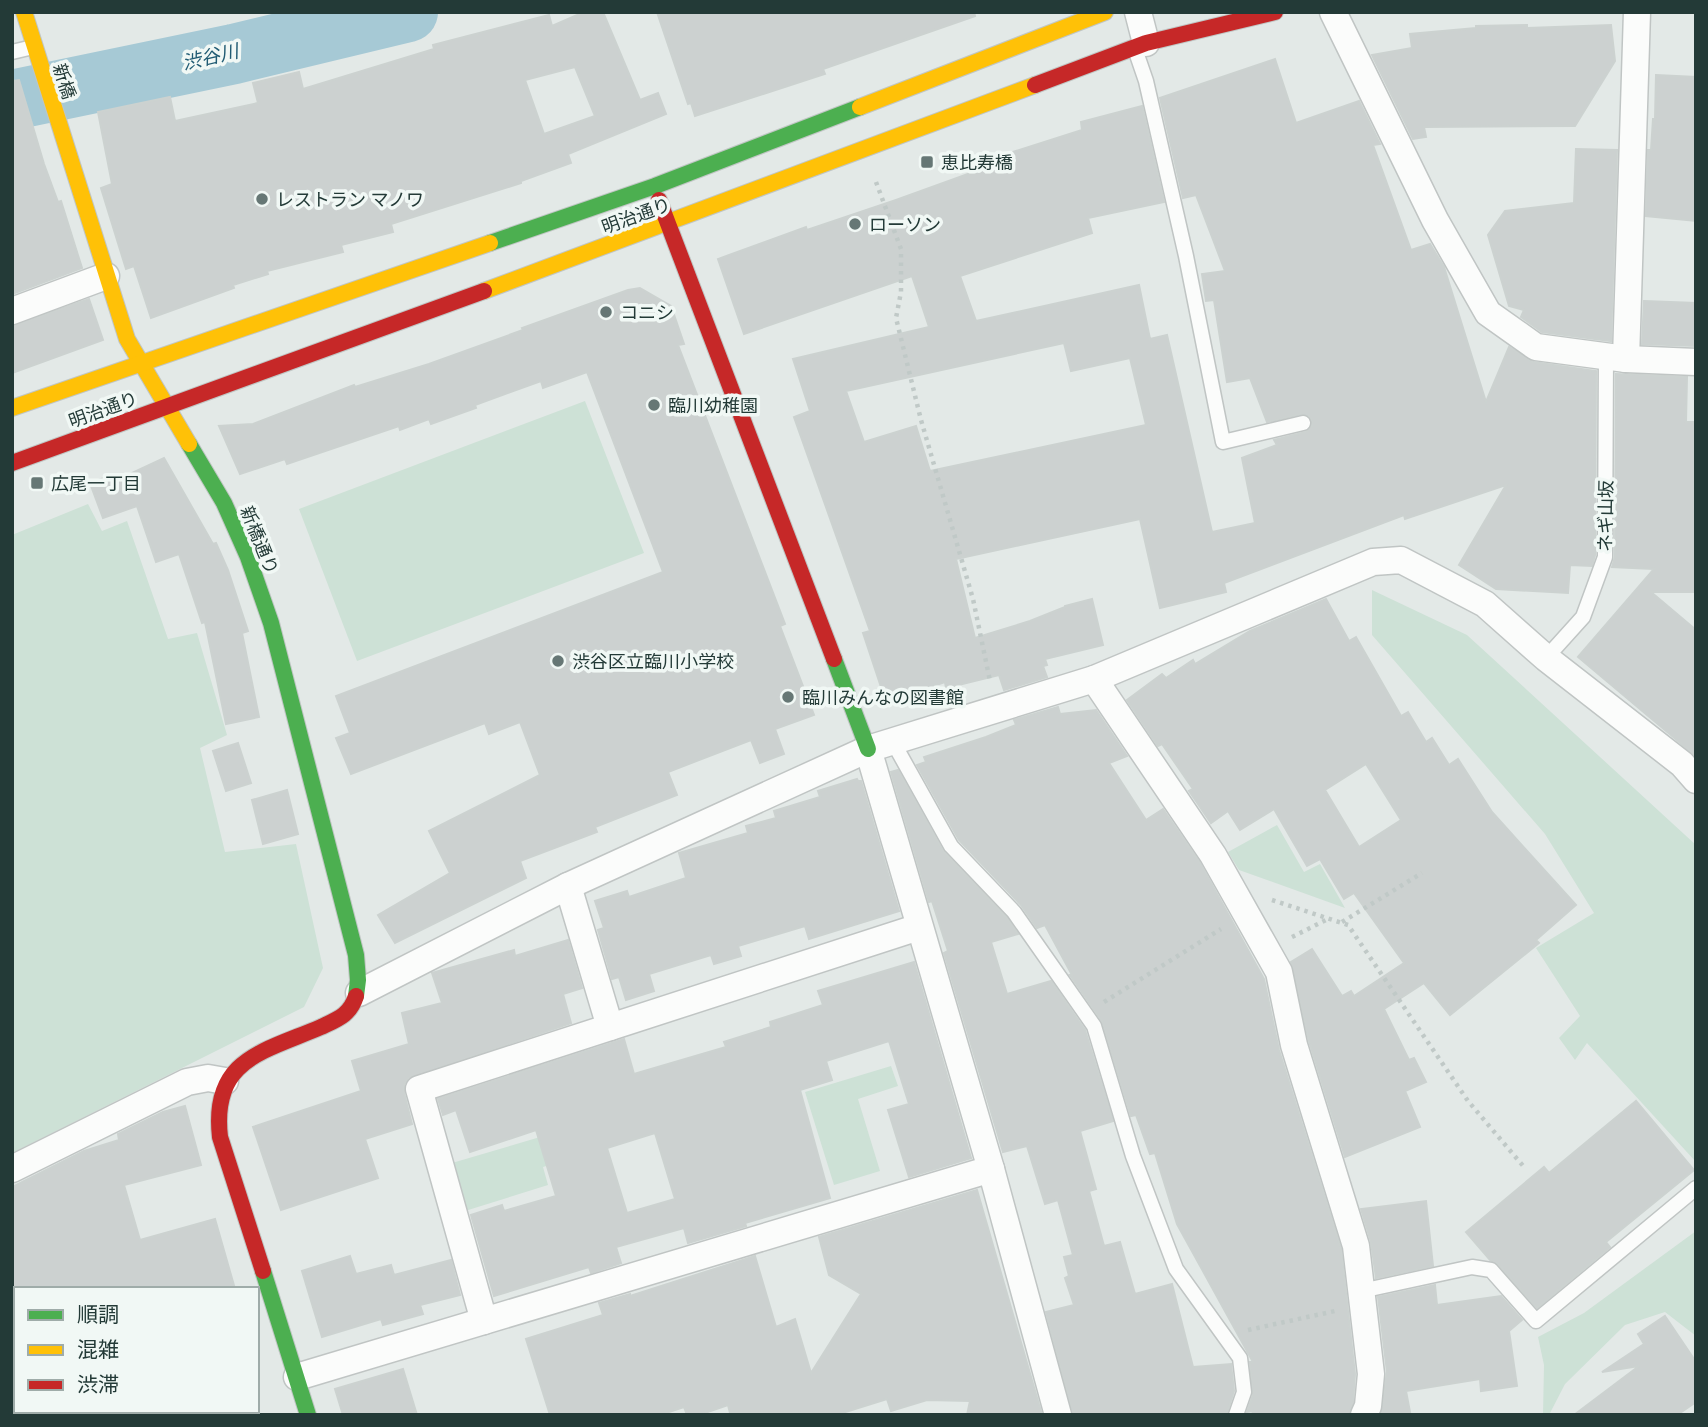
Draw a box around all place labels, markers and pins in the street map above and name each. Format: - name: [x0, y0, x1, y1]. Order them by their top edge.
- place label: 恵比寿橋: [941, 151, 1013, 173]
- marker: 恵比寿橋: [919, 154, 935, 170]
- place label: レストラン マノワ: [276, 188, 424, 210]
- marker: レストラン マノワ: [254, 191, 270, 207]
- place label: ローソン: [869, 213, 941, 235]
- marker: ローソン: [847, 216, 863, 232]
- place label: コニシ: [620, 301, 674, 323]
- marker: コニシ: [598, 304, 614, 320]
- place label: 臨川幼稚園: [668, 394, 758, 416]
- marker: 臨川幼稚園: [646, 397, 662, 413]
- place label: 広尾一丁目: [51, 472, 141, 494]
- marker: 広尾一丁目: [29, 475, 45, 491]
- place label: 渋谷区立臨川小学校: [572, 650, 734, 672]
- marker: 渋谷区立臨川小学校: [550, 653, 566, 669]
- place label: 臨川みんなの図書館: [802, 686, 964, 708]
- marker: 臨川みんなの図書館: [780, 689, 796, 705]

